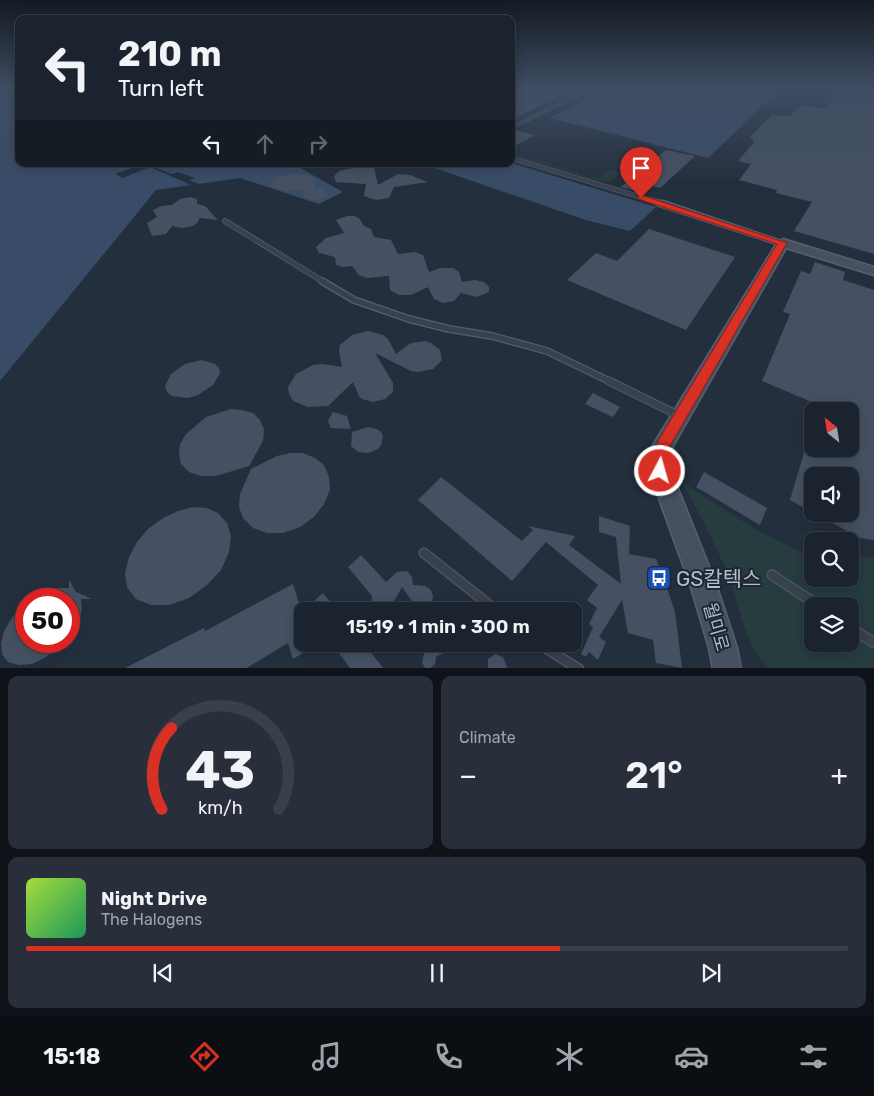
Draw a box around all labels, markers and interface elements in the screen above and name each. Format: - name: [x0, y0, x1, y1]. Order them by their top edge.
- text: 210 m: [118, 33, 221, 75]
- icon: left: [35, 35, 100, 100]
- text: Turn left: [118, 75, 204, 102]
- icon: left: [198, 130, 226, 158]
- icon: ahead: [251, 130, 279, 158]
- icon: right: [304, 130, 332, 158]
- pin: [620, 147, 662, 198]
- icon: arrive: [627, 154, 655, 182]
- north arrow: [804, 402, 859, 458]
- map controls: [804, 402, 859, 652]
- position arrow: [633, 444, 685, 496]
- button: sound: [804, 467, 859, 522]
- button: search: [804, 532, 859, 587]
- bus stop icon: GS칼텍스: [646, 565, 672, 591]
- place label: GS칼텍스: [676, 566, 761, 591]
- speed limit sign: 50: [15, 588, 80, 653]
- button: layers: [804, 597, 859, 652]
- street label: 월미로: [699, 600, 733, 654]
- text: 15:19 · 1 min · 300 m: [346, 615, 530, 638]
- text: Climate: [459, 728, 516, 747]
- text: 43: [186, 739, 255, 801]
- text: 21°: [625, 752, 683, 798]
- text: −: [459, 759, 477, 792]
- text: +: [831, 759, 848, 792]
- text: km/h: [198, 797, 243, 818]
- text: Night Drive: [101, 887, 207, 910]
- text: The Halogens: [101, 910, 202, 929]
- icon: previous: [149, 959, 177, 987]
- icon: pause: [423, 959, 451, 987]
- icon: next: [697, 959, 725, 987]
- icon: directions: [187, 1039, 222, 1074]
- icon: music: [309, 1039, 344, 1074]
- icon: phone: [431, 1039, 466, 1074]
- icon: climate: [552, 1039, 587, 1074]
- icon: car: [674, 1039, 709, 1074]
- icon: filters: [796, 1039, 831, 1074]
- text: 15:18: [43, 1043, 101, 1070]

